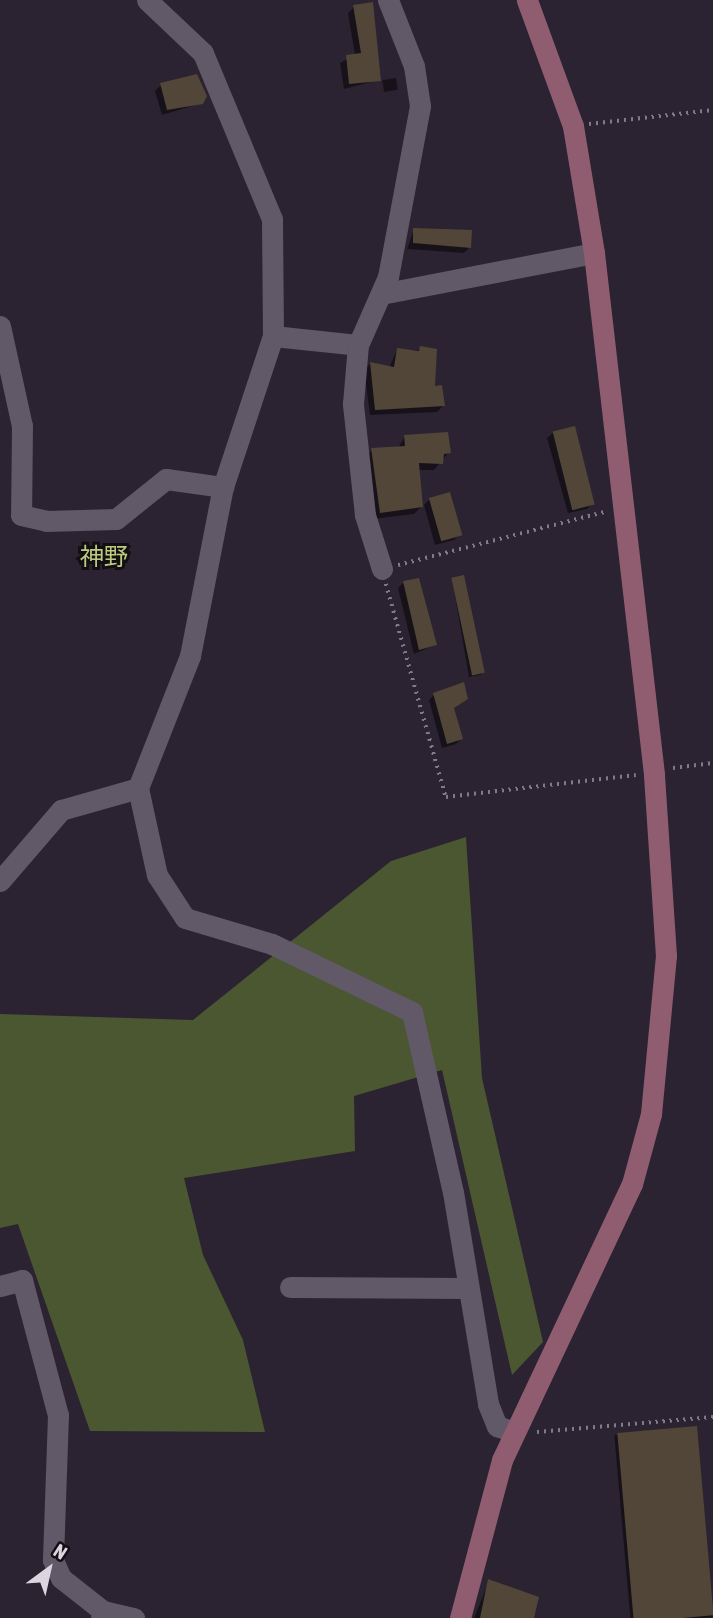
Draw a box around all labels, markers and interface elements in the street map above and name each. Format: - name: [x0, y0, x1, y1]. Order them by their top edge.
- district label: 神野: [80, 543, 128, 571]
- north arrow: [14, 1534, 84, 1604]
- text: N: [50, 1539, 71, 1564]

